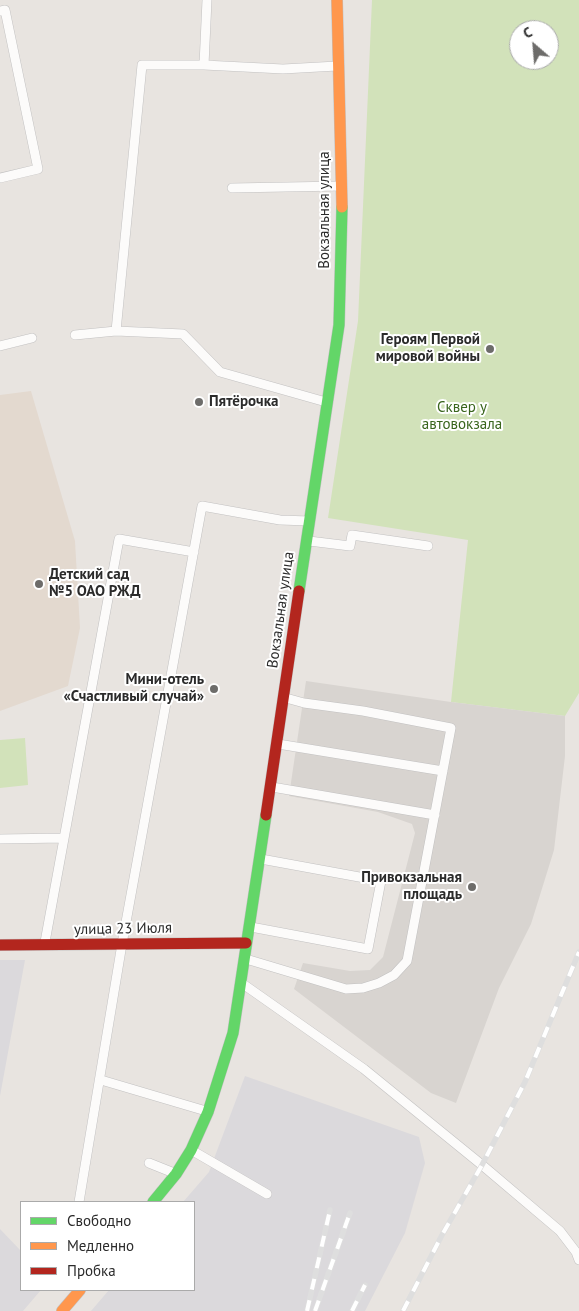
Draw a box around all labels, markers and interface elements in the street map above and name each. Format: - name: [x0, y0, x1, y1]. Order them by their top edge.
- north arrow: [509, 20, 559, 70]
- text: С: [520, 23, 535, 42]
- street label: Вокзальная улица: [316, 151, 334, 269]
- place label: Героям Первой мировой войны: [376, 331, 480, 366]
- marker: Героям Первой мировой войны: [484, 343, 496, 355]
- place label: Пятёрочка: [209, 393, 278, 411]
- marker: Пятёрочка: [193, 396, 205, 408]
- park label: Сквер у автовокзала: [422, 399, 502, 434]
- street label: Вокзальная улица: [264, 551, 298, 669]
- place label: Детский сад №5 ОАО РЖД: [49, 566, 141, 601]
- marker: Детский сад №5 ОАО РЖД: [33, 578, 45, 590]
- place label: Мини-отель «Счастливый случай»: [64, 671, 204, 706]
- marker: Мини-отель «Счастливый случай»: [208, 683, 220, 695]
- place label: Привокзальная площадь: [361, 869, 462, 904]
- marker: Привокзальная площадь: [466, 881, 478, 893]
- street label: улица 23 Июля: [74, 919, 172, 939]
- legend: [20, 1201, 195, 1291]
- text: Свободно: [67, 1211, 131, 1230]
- text: Медленно: [67, 1236, 134, 1255]
- text: Пробка: [67, 1261, 116, 1280]

